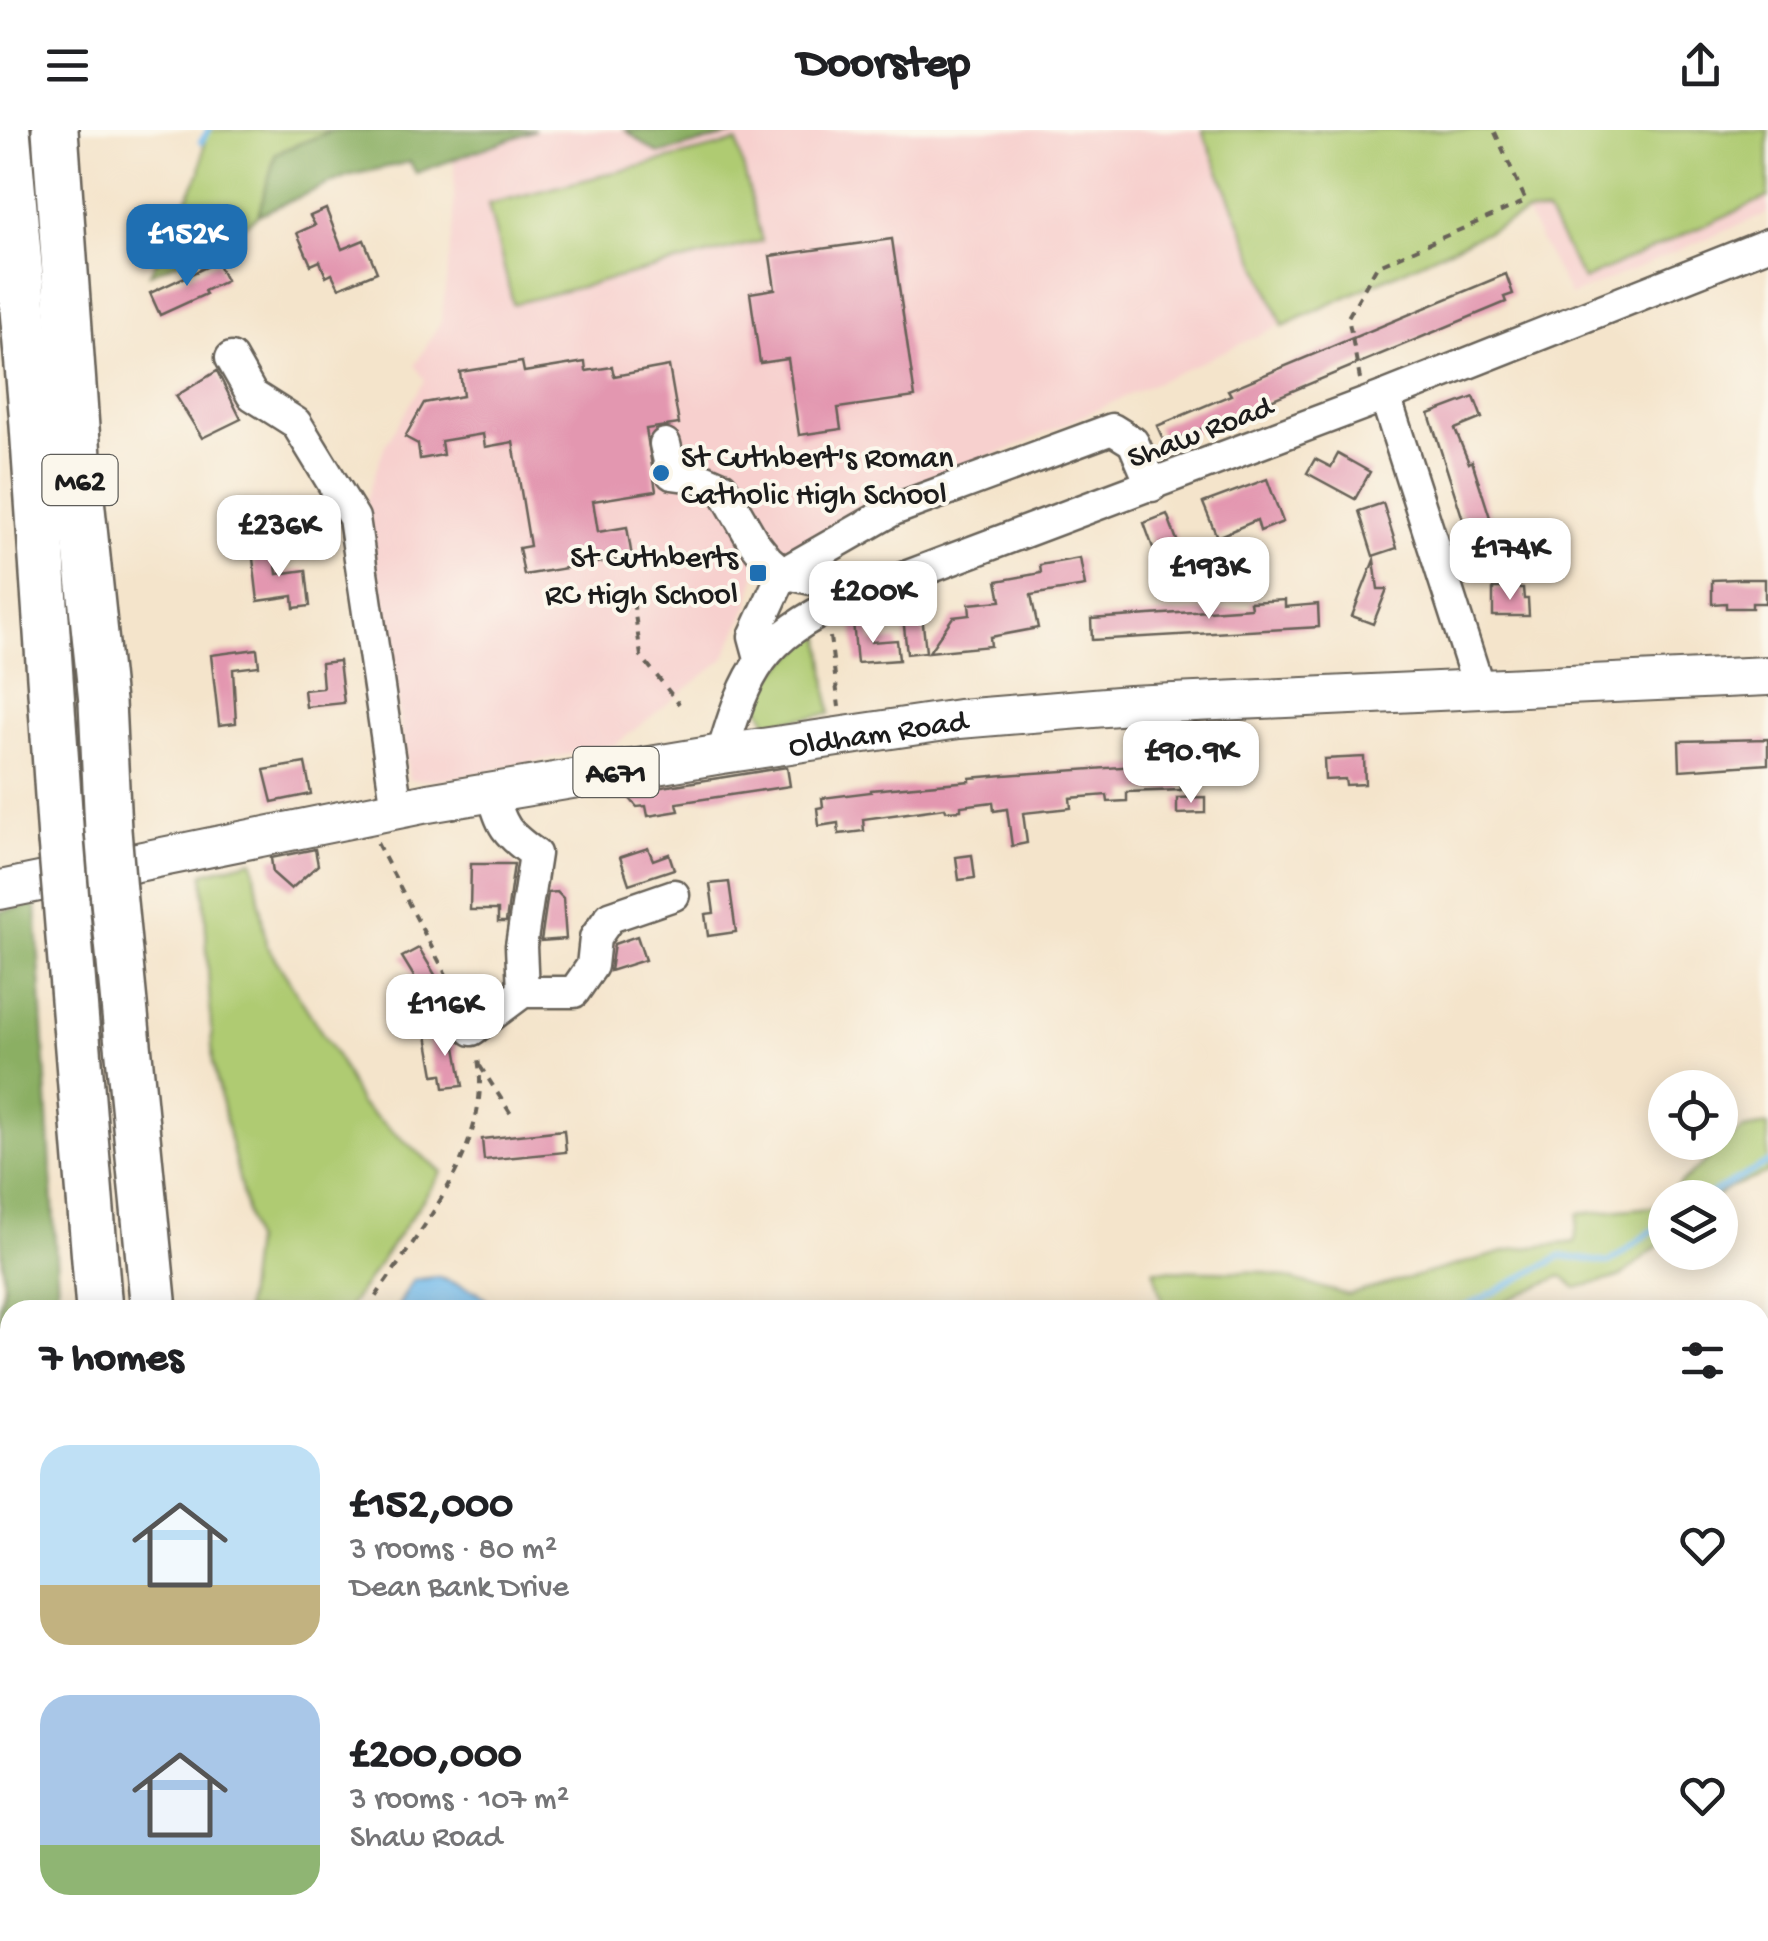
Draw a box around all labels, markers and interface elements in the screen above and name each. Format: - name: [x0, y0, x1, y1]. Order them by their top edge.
- icon: menu: [40, 38, 95, 93]
- icon: share: [1673, 38, 1728, 93]
- text: Doorstep: [798, 39, 970, 92]
- pin: £152K: [117, 204, 257, 289]
- text: £152K: [148, 217, 226, 255]
- street label: Shaw Road: [1123, 389, 1281, 480]
- place label: St Cuthbert's Roman Catholic High School: [681, 441, 953, 516]
- road number: M62: [42, 455, 118, 505]
- marker: St Cuthbert's Roman Catholic High School: [650, 462, 672, 484]
- pin: £236K: [209, 495, 349, 580]
- text: £236K: [239, 508, 319, 546]
- pin: £174K: [1440, 518, 1580, 603]
- text: £174K: [1472, 531, 1548, 569]
- pin: £193K: [1139, 537, 1279, 622]
- place label: St Cuthberts RC High School: [545, 541, 739, 616]
- text: £193K: [1170, 550, 1248, 588]
- pin: £200K: [803, 561, 943, 646]
- marker: St Cuthberts RC High School: [747, 562, 769, 584]
- text: £200K: [831, 574, 915, 612]
- street label: Oldham Road: [786, 704, 972, 768]
- pin: £90.9K: [1110, 721, 1272, 806]
- text: £90.9K: [1145, 734, 1237, 772]
- road number: A671: [574, 747, 658, 797]
- pin: £116K: [375, 974, 515, 1059]
- text: £116K: [408, 987, 482, 1025]
- map controls: [1648, 1070, 1738, 1270]
- button: locate: [1648, 1070, 1738, 1160]
- button: layers: [1648, 1180, 1738, 1270]
- icon: filters: [1675, 1333, 1730, 1388]
- text: 7 homes: [40, 1336, 183, 1385]
- text: £152,000: [350, 1483, 513, 1532]
- icon: home: [120, 1485, 240, 1605]
- icon: heart: [1675, 1518, 1730, 1573]
- text: 3 rooms · 80 m²: [350, 1532, 557, 1570]
- text: Dean Bank Drive: [350, 1570, 569, 1608]
- text: £200,000: [350, 1733, 522, 1782]
- icon: home: [120, 1735, 240, 1855]
- icon: heart: [1675, 1768, 1730, 1823]
- text: 3 rooms · 107 m²: [350, 1782, 569, 1820]
- text: Shaw Road: [350, 1820, 502, 1858]

